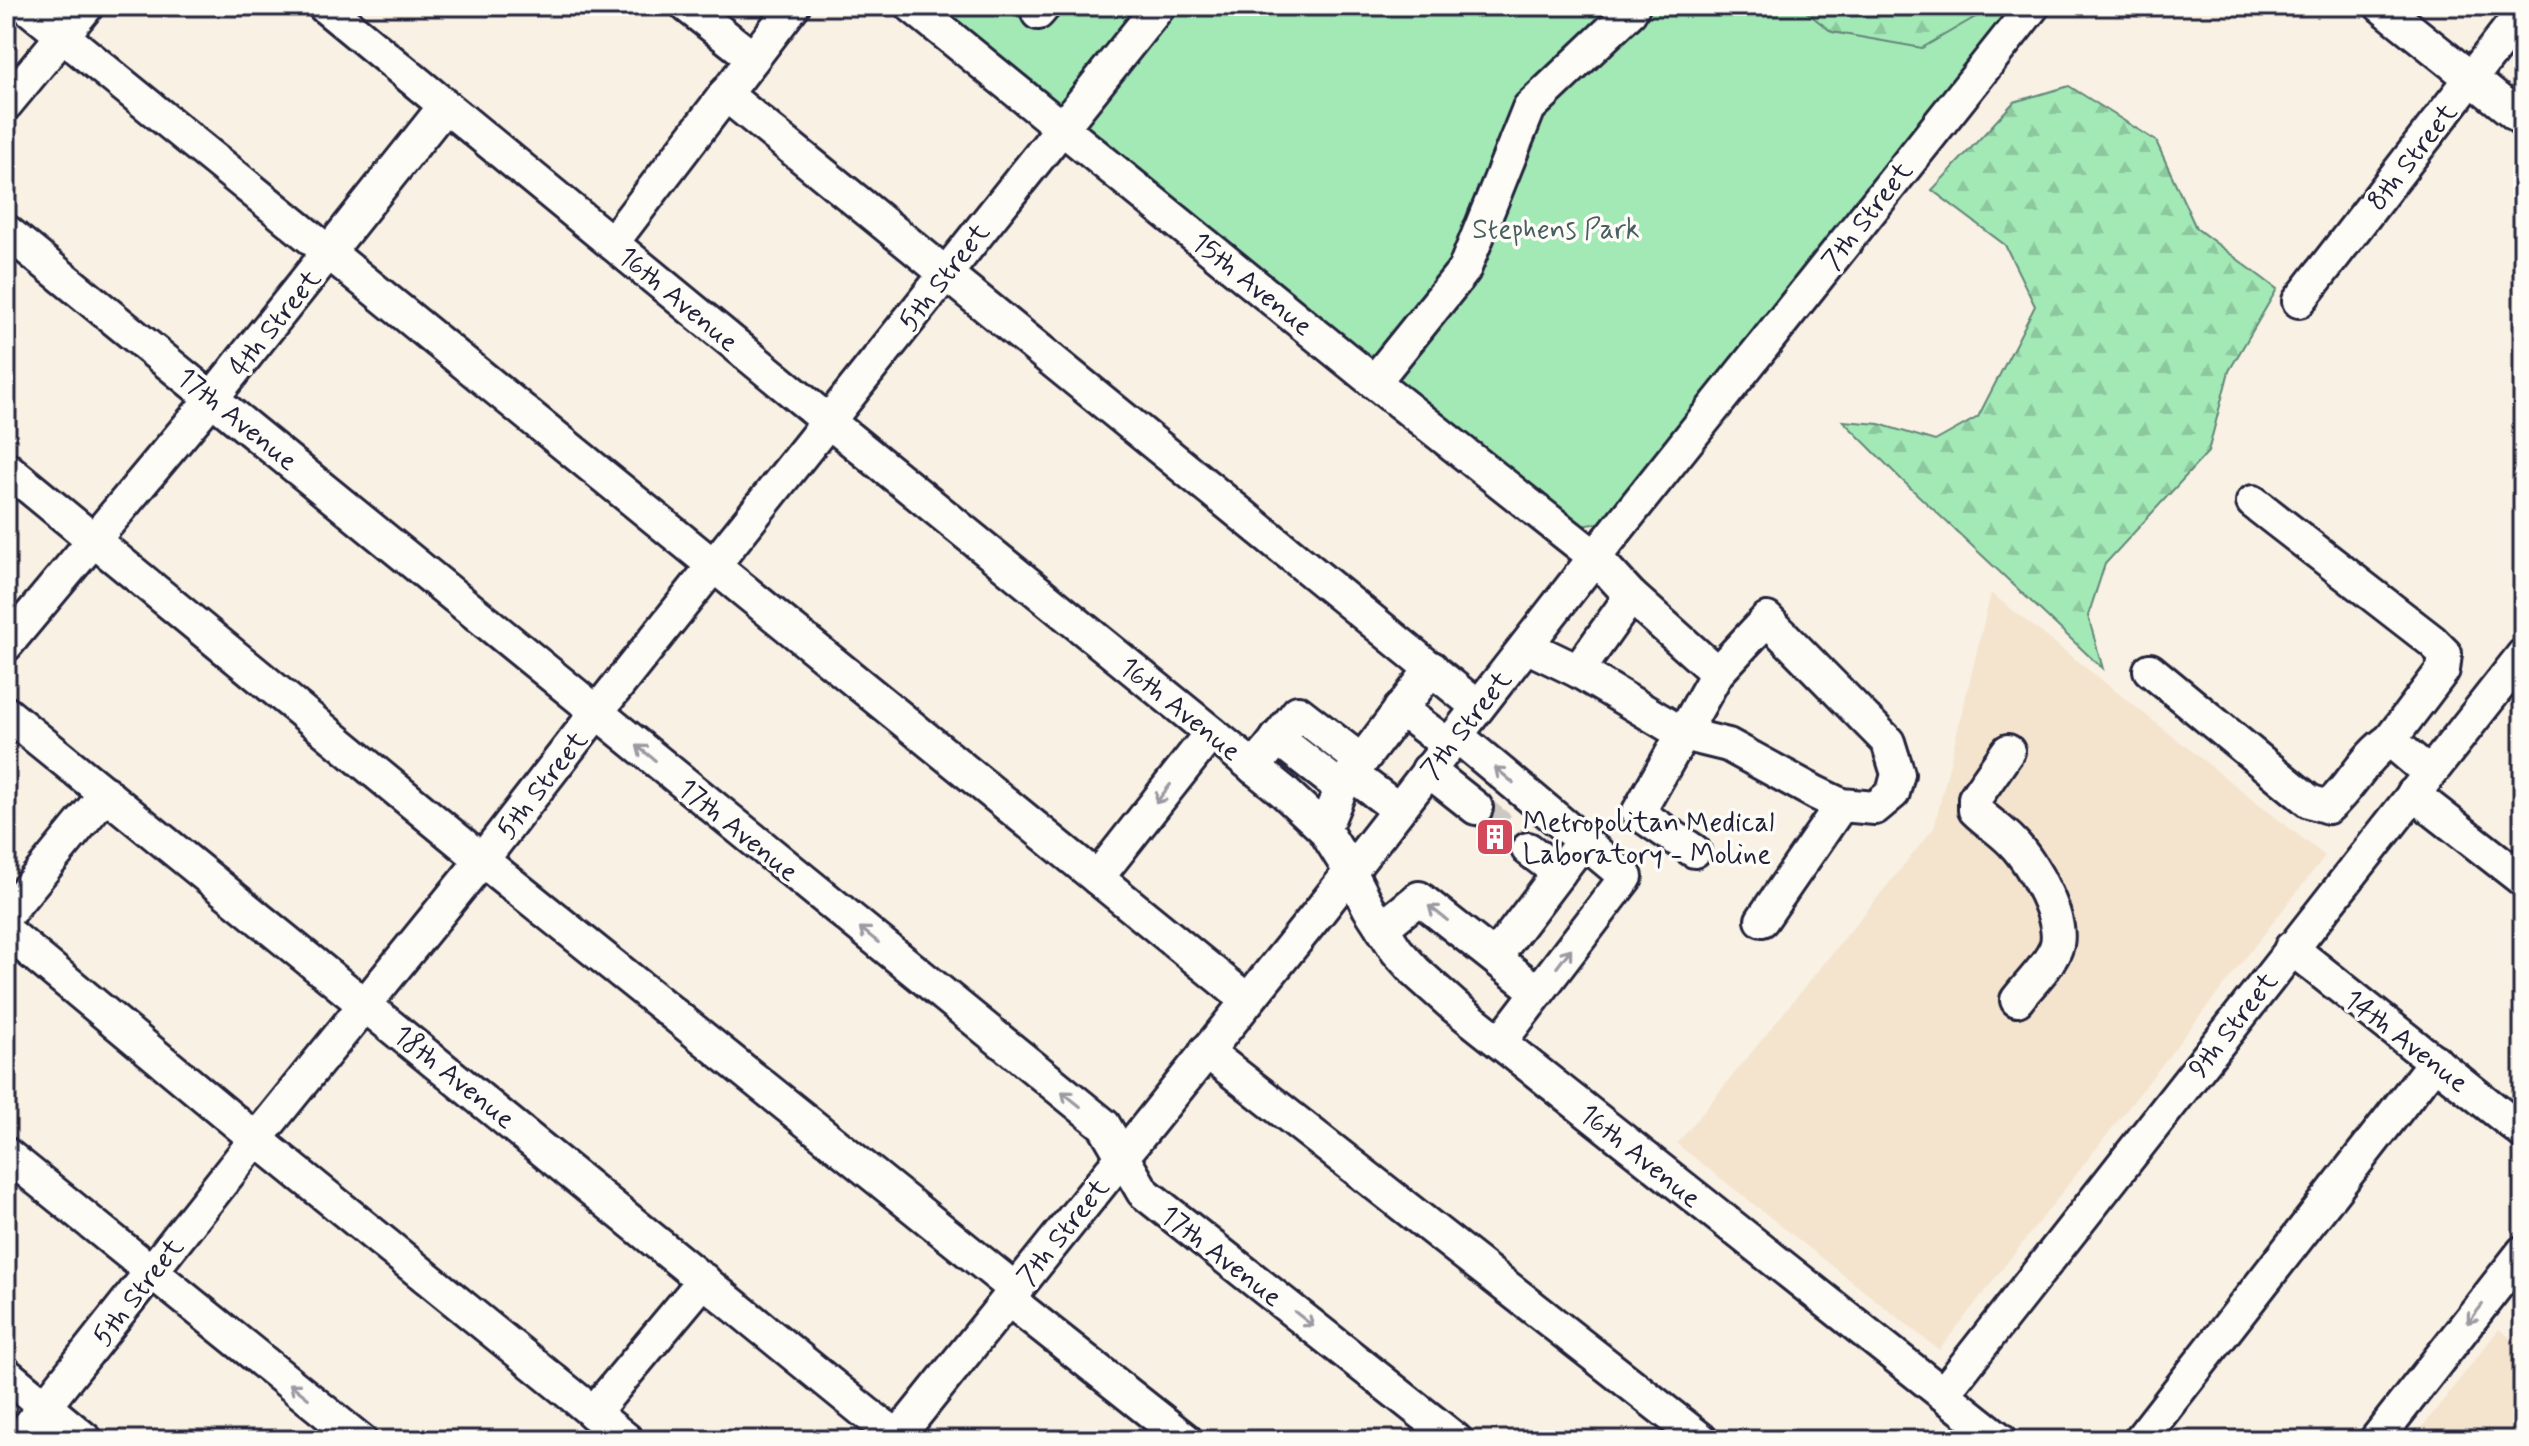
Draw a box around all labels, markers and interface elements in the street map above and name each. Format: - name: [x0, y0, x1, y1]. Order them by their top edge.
- street label: 8th Street: [2359, 96, 2467, 219]
- street label: 7th Street: [1814, 154, 1922, 278]
- park label: Stephens Park: [1472, 212, 1640, 249]
- street label: 5th Street: [891, 215, 999, 339]
- street label: 15th Avenue: [1183, 225, 1320, 345]
- street label: 16th Avenue: [609, 239, 746, 361]
- street label: 4th Street: [221, 262, 331, 385]
- street label: 17th Avenue: [168, 360, 305, 480]
- street label: 16th Avenue: [1111, 649, 1248, 771]
- street label: 7th Street: [1413, 663, 1521, 787]
- street label: 5th Street: [489, 723, 597, 847]
- one-way arrow: [636, 744, 657, 762]
- one-way arrow: [1495, 766, 1515, 784]
- street label: 17th Avenue: [669, 771, 806, 891]
- one-way arrow: [1154, 783, 1172, 804]
- place label: Metropolitan Medical Laboratory - Moline: [1523, 805, 1774, 874]
- building icon: Metropolitan Medical Laboratory - Moline: [1474, 816, 1516, 858]
- one-way arrow: [1428, 904, 1449, 921]
- one-way arrow: [859, 926, 880, 944]
- one-way arrow: [1555, 948, 1572, 969]
- street label: 9th Street: [2181, 964, 2287, 1086]
- street label: 14th Avenue: [2336, 982, 2475, 1102]
- street label: 18th Avenue: [385, 1017, 522, 1138]
- one-way arrow: [1061, 1090, 1082, 1108]
- street label: 16th Avenue: [1571, 1096, 1708, 1218]
- street label: 7th Street: [1009, 1171, 1119, 1294]
- street label: 17th Avenue: [1152, 1198, 1289, 1316]
- street label: 5th Street: [85, 1230, 193, 1354]
- one-way arrow: [2466, 1303, 2484, 1324]
- one-way arrow: [1293, 1310, 1314, 1328]
- one-way arrow: [289, 1382, 310, 1400]

